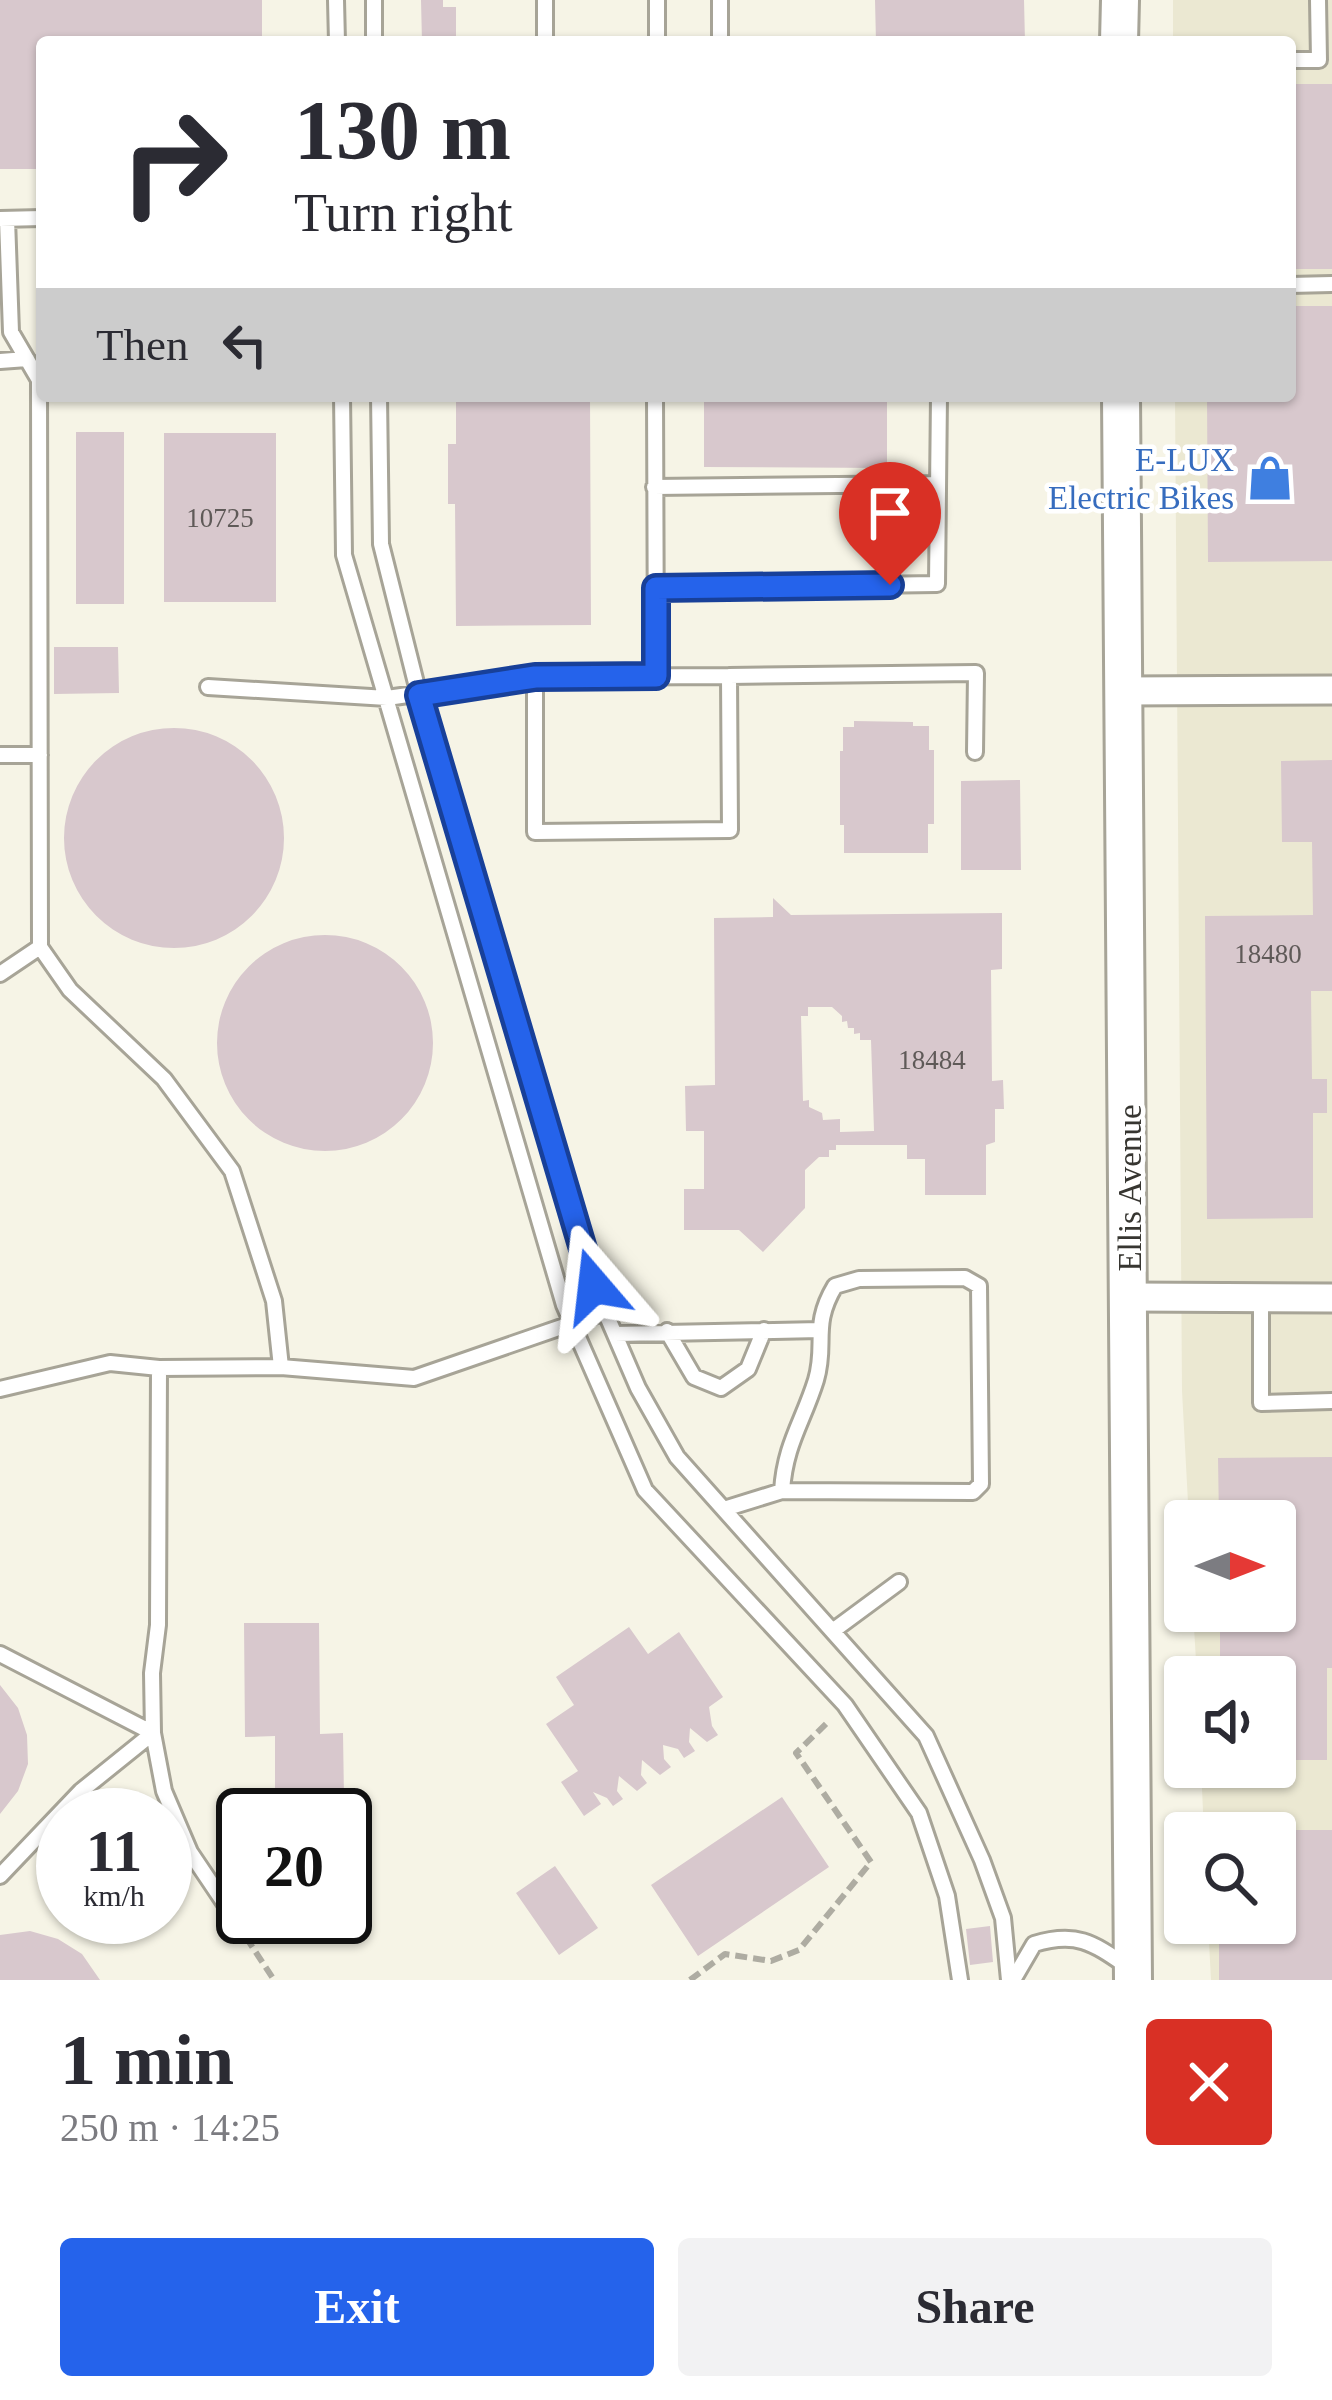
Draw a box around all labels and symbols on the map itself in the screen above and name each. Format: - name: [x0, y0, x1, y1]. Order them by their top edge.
- place label: E-LUX Electric Bikes: [1048, 442, 1234, 516]
- shop icon: E-LUX Electric Bikes: [1245, 453, 1295, 503]
- pin: [839, 462, 941, 585]
- house number: 10725: [186, 503, 254, 533]
- house number: 18480: [1234, 939, 1302, 969]
- house number: 18484: [898, 1045, 966, 1075]
- street label: Ellis Avenue: [1112, 1104, 1148, 1272]
- position arrow: [531, 1223, 657, 1349]
- north arrow: [1164, 1500, 1296, 1632]
- speed limit sign: 20: [216, 1788, 372, 1944]

